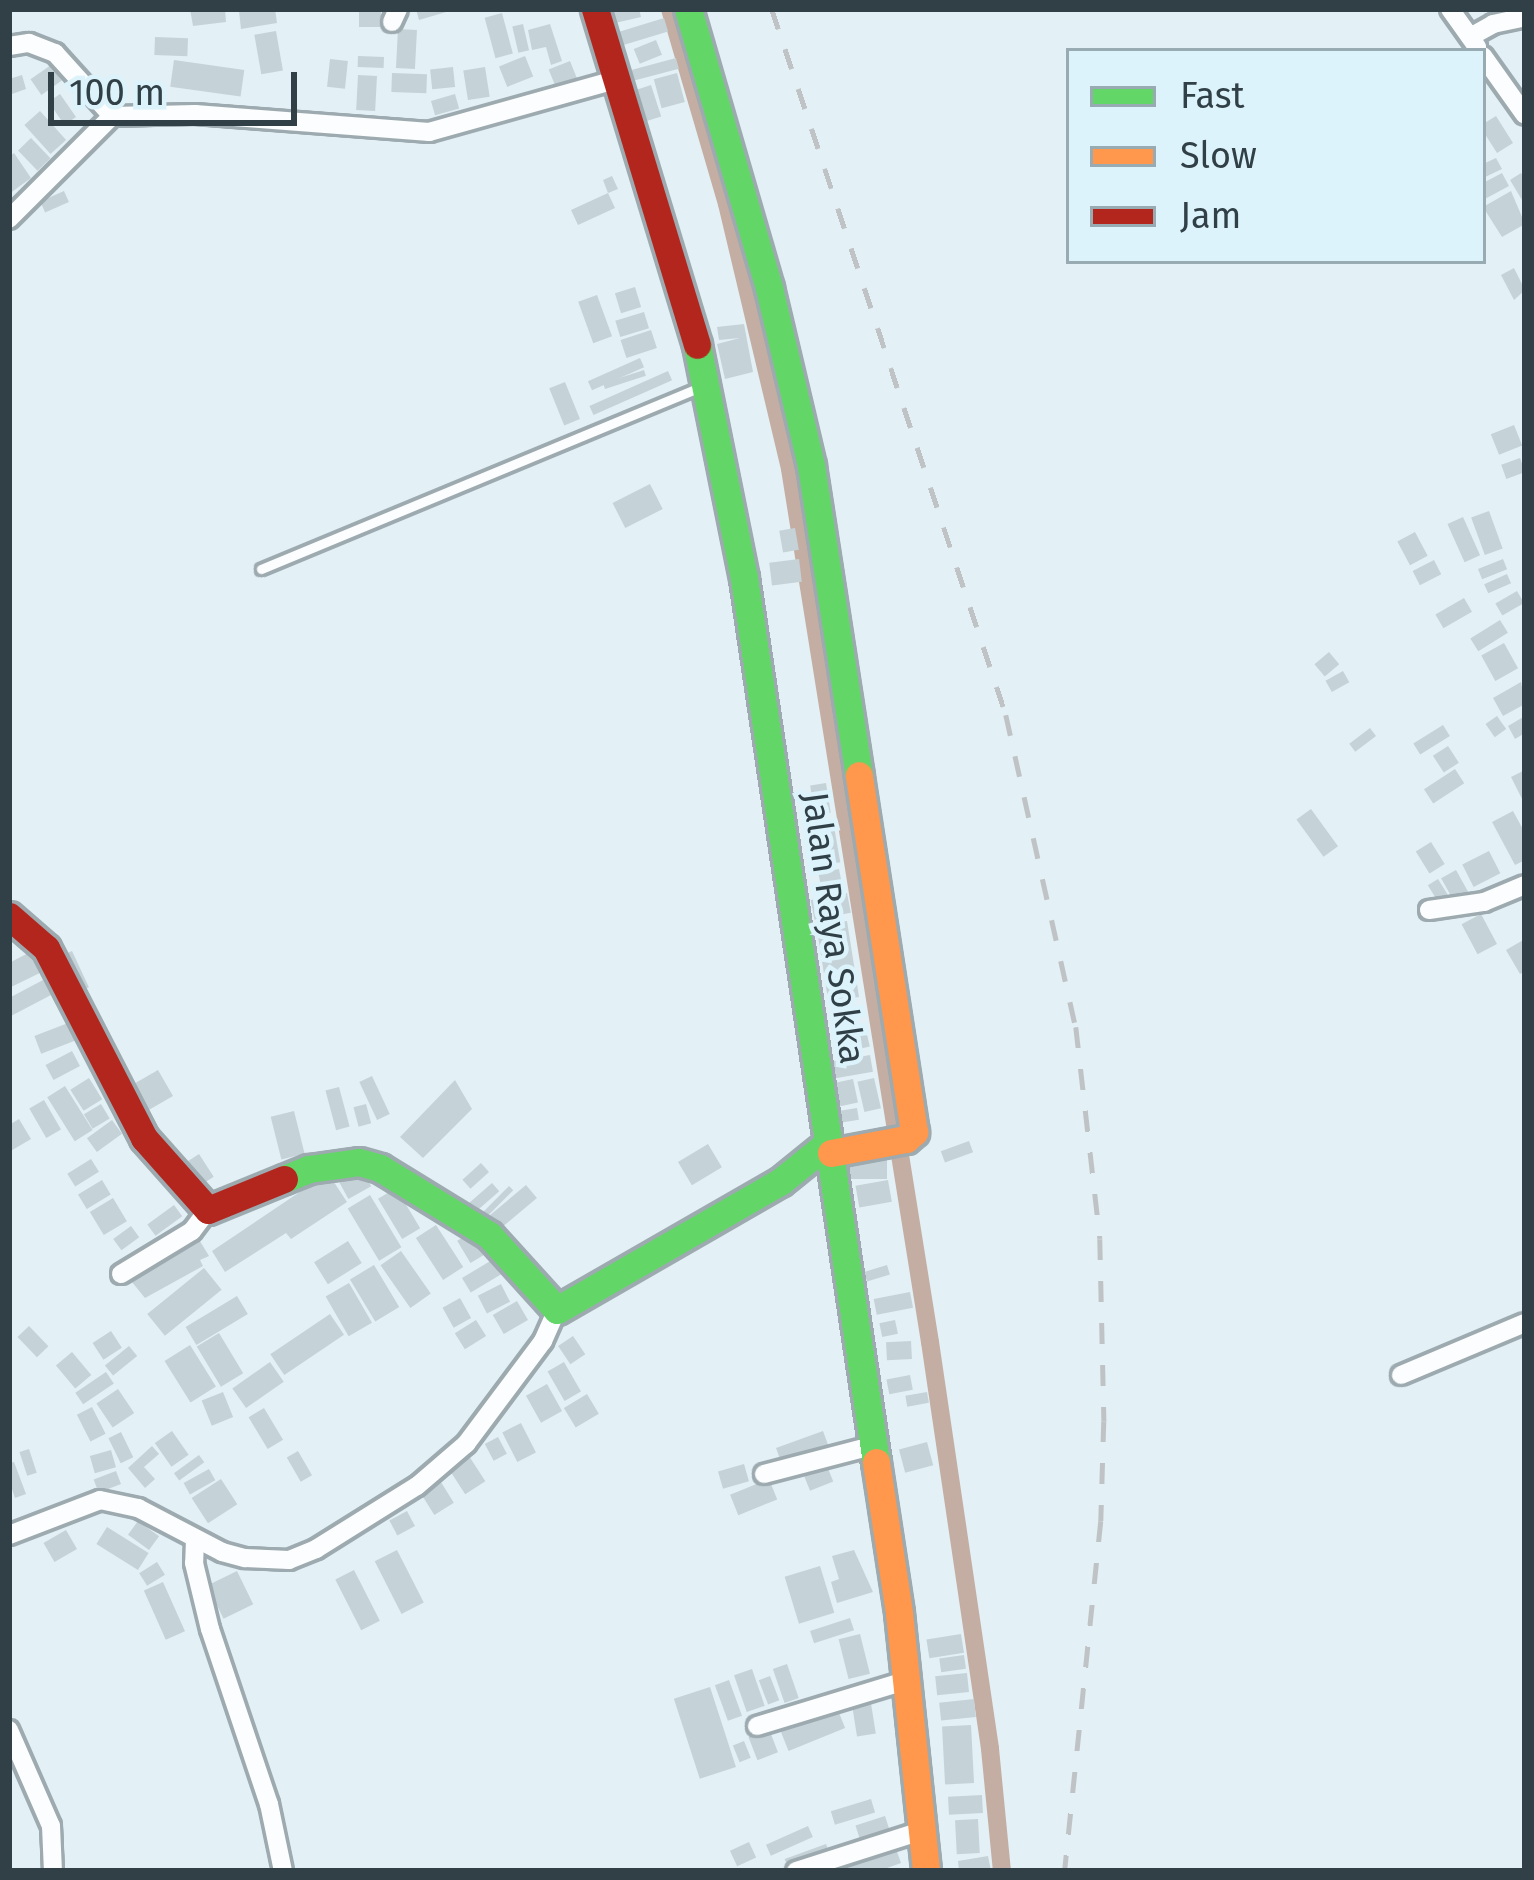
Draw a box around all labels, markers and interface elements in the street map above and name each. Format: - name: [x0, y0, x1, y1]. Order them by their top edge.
- scale bar: [54, 48, 303, 122]
- legend: [1066, 48, 1486, 264]
- text: 100 m: [69, 71, 165, 115]
- text: Fast: [1180, 74, 1245, 118]
- text: Slow: [1180, 134, 1257, 178]
- text: Jam: [1180, 194, 1241, 238]
- street label: Jalan Raya Sokka: [793, 789, 873, 1067]

